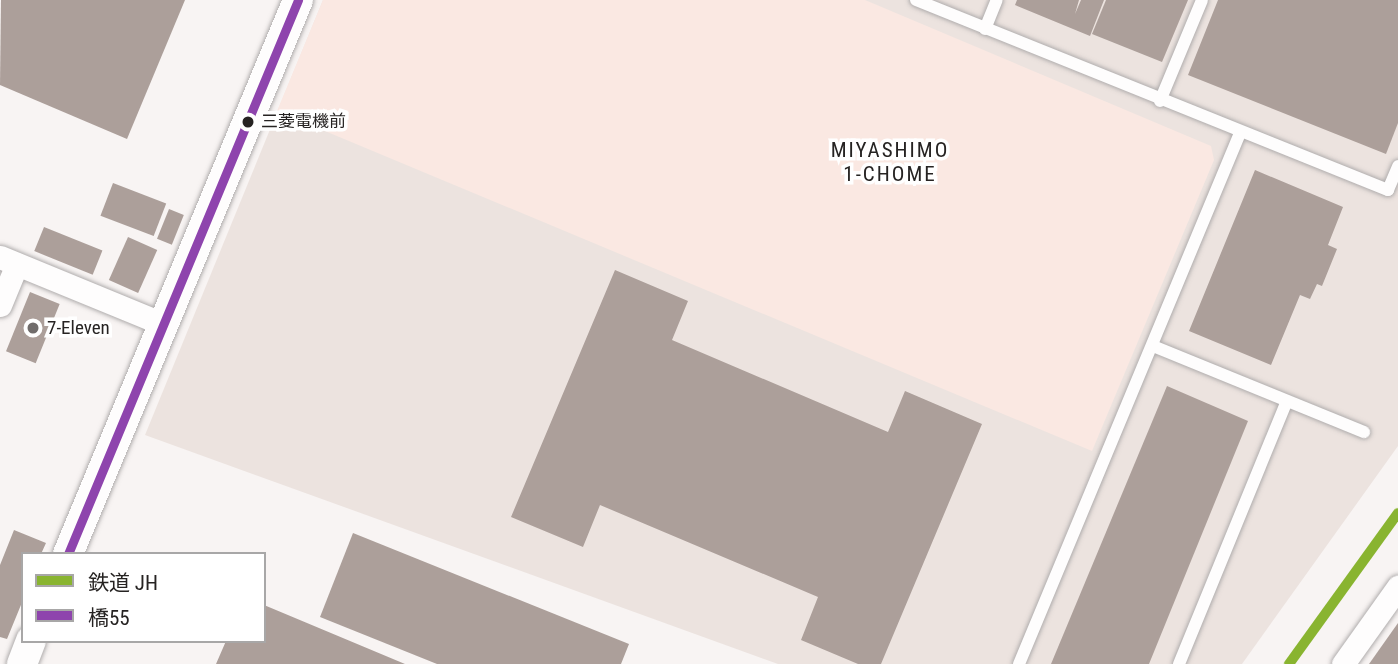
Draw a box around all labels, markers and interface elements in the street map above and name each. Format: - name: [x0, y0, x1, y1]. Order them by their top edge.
- place label: 三菱電機前: [261, 112, 346, 132]
- marker: 三菱電機前: [241, 115, 255, 129]
- district label: MIYASHIMO 1-CHOME: [832, 137, 948, 187]
- place label: 7-Eleven: [47, 317, 110, 339]
- marker: 7-Eleven: [25, 320, 41, 336]
- legend: [21, 552, 266, 643]
- text: 鉄道 JH: [88, 571, 158, 595]
- text: 橋55: [88, 606, 130, 630]

